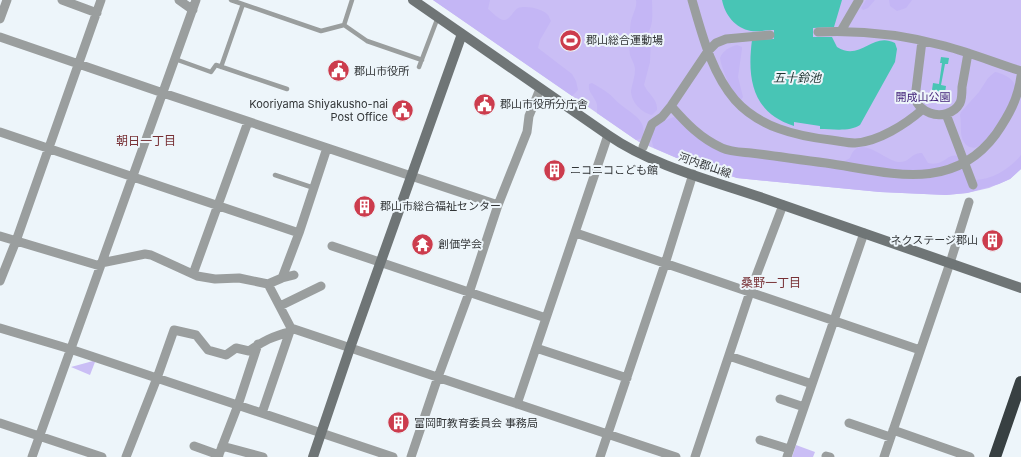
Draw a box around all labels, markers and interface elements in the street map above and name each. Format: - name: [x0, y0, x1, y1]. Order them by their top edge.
- sports icon: 郡山総合運動場: [558, 27, 584, 53]
- place label: 郡山総合運動場: [586, 33, 663, 47]
- public building icon: 郡山市役所: [325, 58, 351, 84]
- place label: 郡山市役所: [354, 64, 410, 78]
- water label: 五十鈴池: [773, 70, 822, 85]
- park label: 開成山公園: [896, 90, 951, 104]
- public building icon: 郡山市役所分庁舎: [472, 91, 498, 117]
- place label: Kooriyama Shiyakusho-nai Post Office: [249, 97, 388, 124]
- public building icon: Kooriyama Shiyakusho-nai Post Office: [390, 97, 416, 123]
- place label: 郡山市役所分庁舎: [500, 97, 588, 111]
- district label: 朝日一丁目: [116, 133, 176, 148]
- street label: 河内郡山線: [677, 149, 733, 181]
- building icon: ニコニコこども館: [542, 157, 568, 183]
- place label: ニコニコこども館: [570, 163, 658, 177]
- building icon: 郡山市総合福祉センター: [351, 193, 377, 219]
- place label: 郡山市総合福祉センター: [380, 199, 501, 213]
- building icon: ネクステージ郡山: [980, 227, 1006, 253]
- temple icon: 創価学会: [409, 231, 435, 257]
- place label: ネクステージ郡山: [891, 233, 978, 247]
- place label: 創価学会: [438, 237, 482, 251]
- district label: 桑野一丁目: [741, 275, 801, 290]
- building icon: 富岡町教育委員会 事務局: [385, 410, 411, 436]
- place label: 富岡町教育委員会 事務局: [414, 416, 538, 430]

